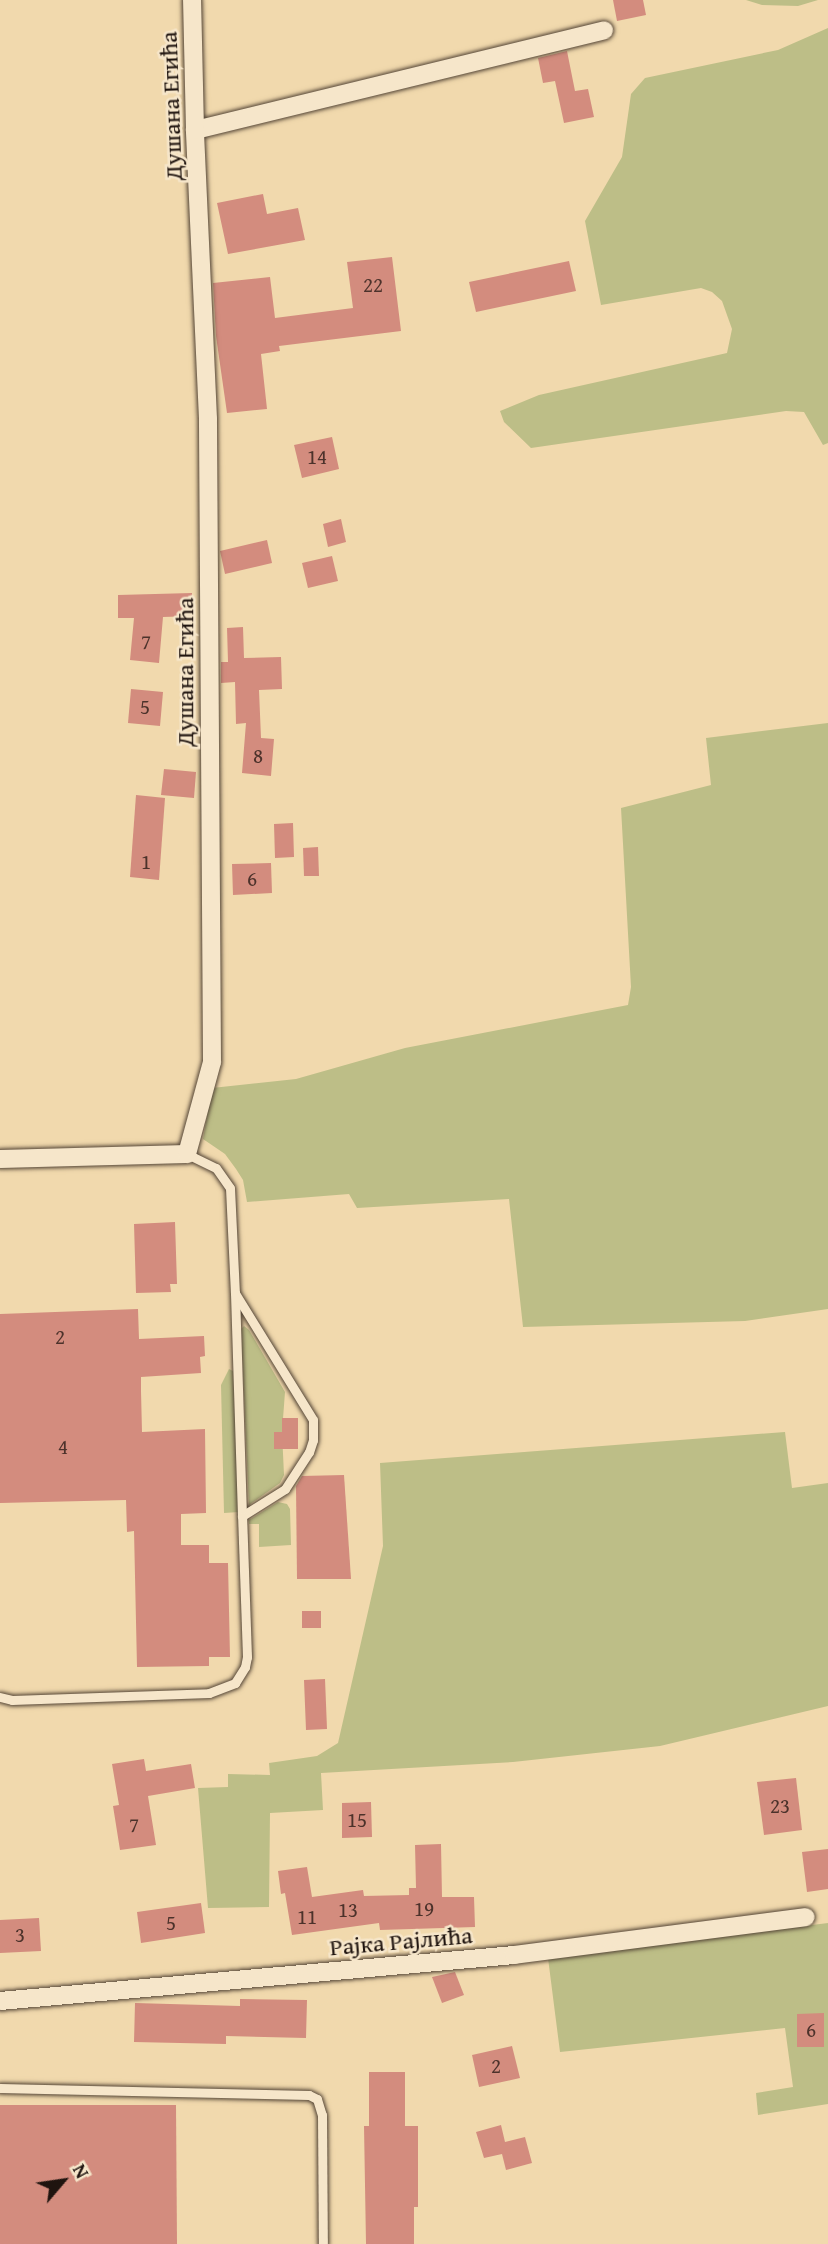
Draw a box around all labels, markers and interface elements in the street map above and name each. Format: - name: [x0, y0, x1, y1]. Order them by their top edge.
- street label: Душана Егића: [154, 31, 188, 181]
- house number: 22: [363, 272, 383, 298]
- house number: 14: [307, 444, 327, 470]
- street label: Душана Егића: [171, 597, 199, 747]
- house number: 7: [141, 629, 151, 655]
- house number: 5: [140, 694, 150, 720]
- house number: 8: [253, 743, 263, 769]
- house number: 1: [141, 849, 151, 875]
- house number: 6: [247, 866, 257, 892]
- house number: 2: [55, 1324, 65, 1350]
- house number: 4: [58, 1434, 68, 1460]
- house number: 23: [770, 1793, 790, 1819]
- house number: 15: [347, 1807, 367, 1833]
- house number: 7: [129, 1812, 139, 1838]
- house number: 19: [414, 1896, 434, 1922]
- house number: 13: [338, 1897, 358, 1923]
- house number: 11: [297, 1904, 317, 1930]
- house number: 5: [166, 1910, 176, 1936]
- street label: Рајка Рајлића: [328, 1920, 474, 1962]
- house number: 3: [15, 1922, 25, 1948]
- house number: 6: [806, 2017, 816, 2043]
- house number: 2: [491, 2053, 501, 2079]
- north arrow: [28, 2146, 98, 2216]
- text: N: [66, 2158, 97, 2183]

